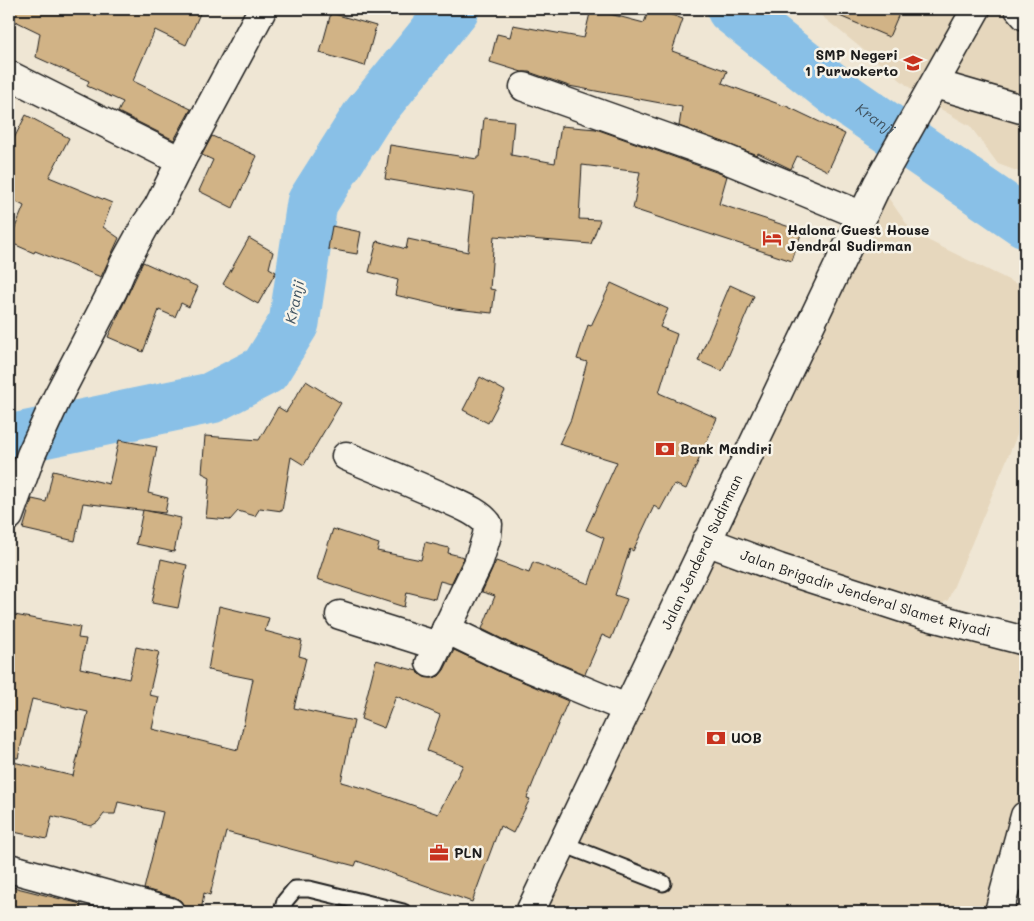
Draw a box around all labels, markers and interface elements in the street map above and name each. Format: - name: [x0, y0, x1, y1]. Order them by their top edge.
- place label: SMP Negeri 1 Purwokerto: [805, 45, 899, 80]
- school or university icon: SMP Negeri 1 Purwokerto: [902, 52, 924, 74]
- water label: Kranji: [852, 98, 900, 139]
- place label: Halona Guest House Jendral Sudirman: [787, 220, 929, 255]
- hotel icon: Halona Guest House Jendral Sudirman: [761, 227, 783, 249]
- water label: Kranji: [280, 278, 308, 325]
- bank icon: Bank Mandiri: [654, 438, 676, 460]
- place label: Bank Mandiri: [680, 439, 772, 458]
- street label: Jalan Jenderal Sudirman: [656, 471, 747, 632]
- street label: Jalan Brigadir Jenderal Slamet Riyadi: [738, 545, 993, 641]
- bank icon: UOB: [705, 727, 727, 749]
- place label: UOB: [731, 728, 762, 747]
- office icon: PLN: [428, 842, 450, 864]
- place label: PLN: [454, 843, 482, 862]

